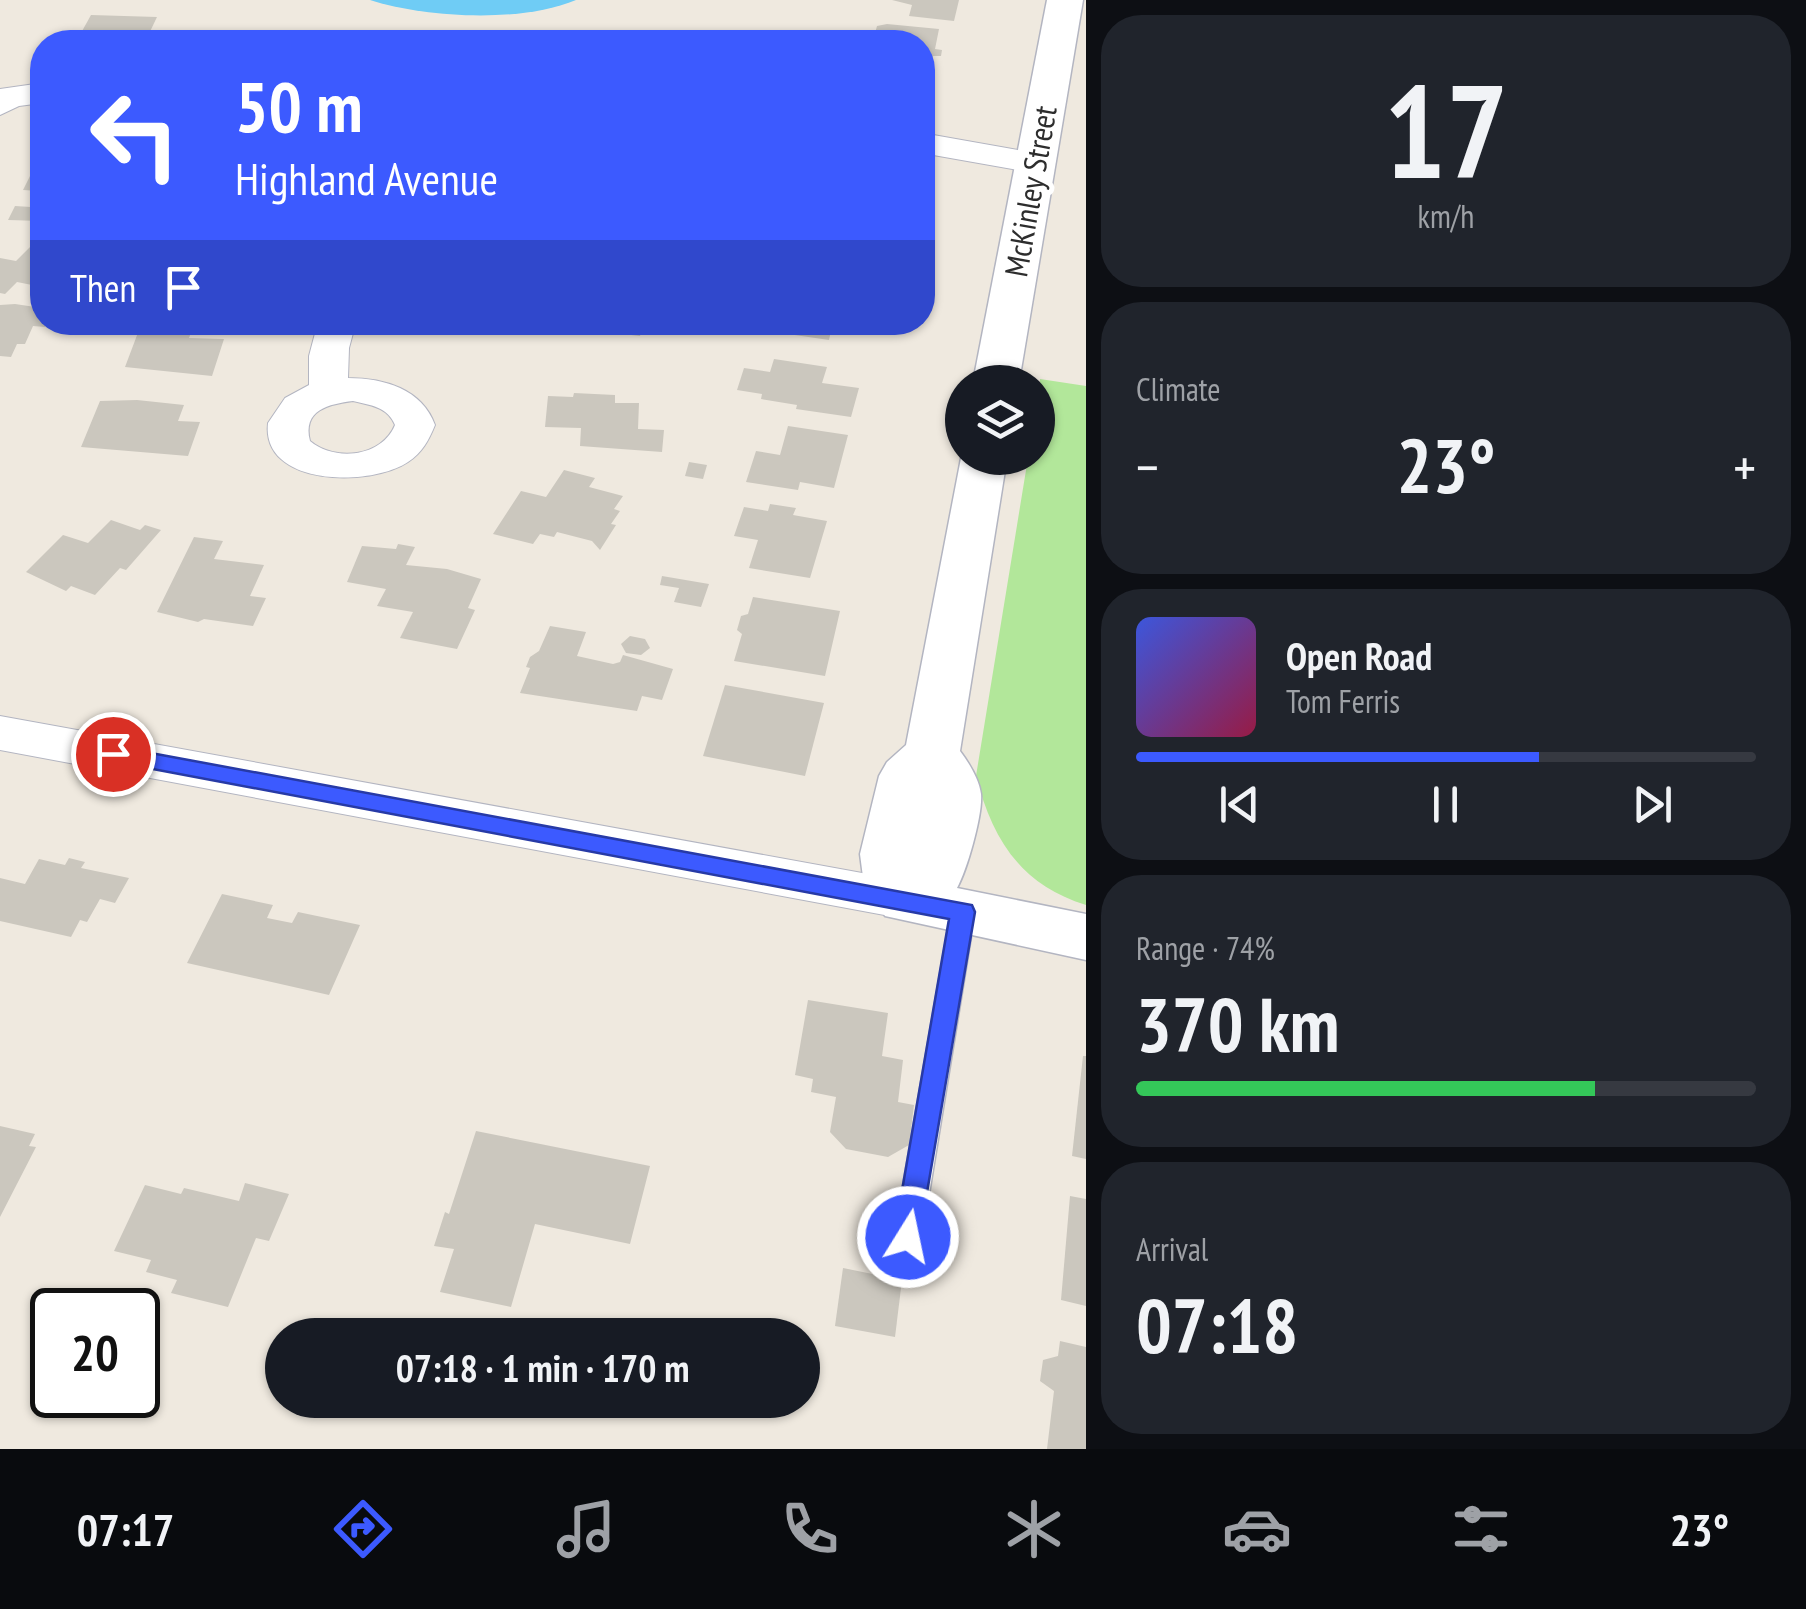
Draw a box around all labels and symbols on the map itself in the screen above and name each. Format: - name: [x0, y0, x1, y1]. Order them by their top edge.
- street label: McKinley Street: [994, 102, 1066, 280]
- pin: [71, 712, 156, 797]
- position arrow: [856, 1185, 960, 1289]
- speed limit sign: 20: [30, 1288, 160, 1418]

